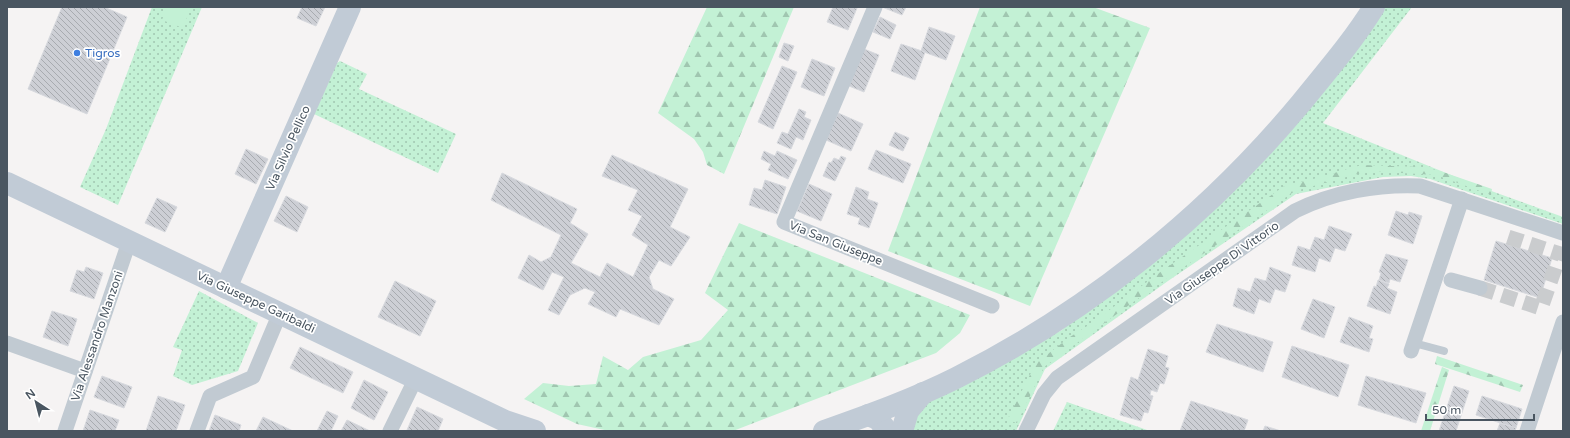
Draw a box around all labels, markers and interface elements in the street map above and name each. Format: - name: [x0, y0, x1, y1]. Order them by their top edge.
- place label: Tigros: [85, 46, 120, 60]
- marker: Tigros: [72, 48, 82, 58]
- street label: Via Silvio Pellico: [263, 103, 313, 193]
- street label: Via San Giuseppe: [787, 218, 885, 268]
- street label: Via Giuseppe Di Vittorio: [1162, 218, 1282, 308]
- street label: Via Giuseppe Garibaldi: [194, 268, 318, 336]
- street label: Via Alessandro Manzoni: [68, 269, 126, 403]
- north arrow: [16, 382, 56, 422]
- text: N: [23, 386, 38, 402]
- scale bar: [1426, 396, 1534, 422]
- text: 50 m: [1432, 403, 1461, 417]

